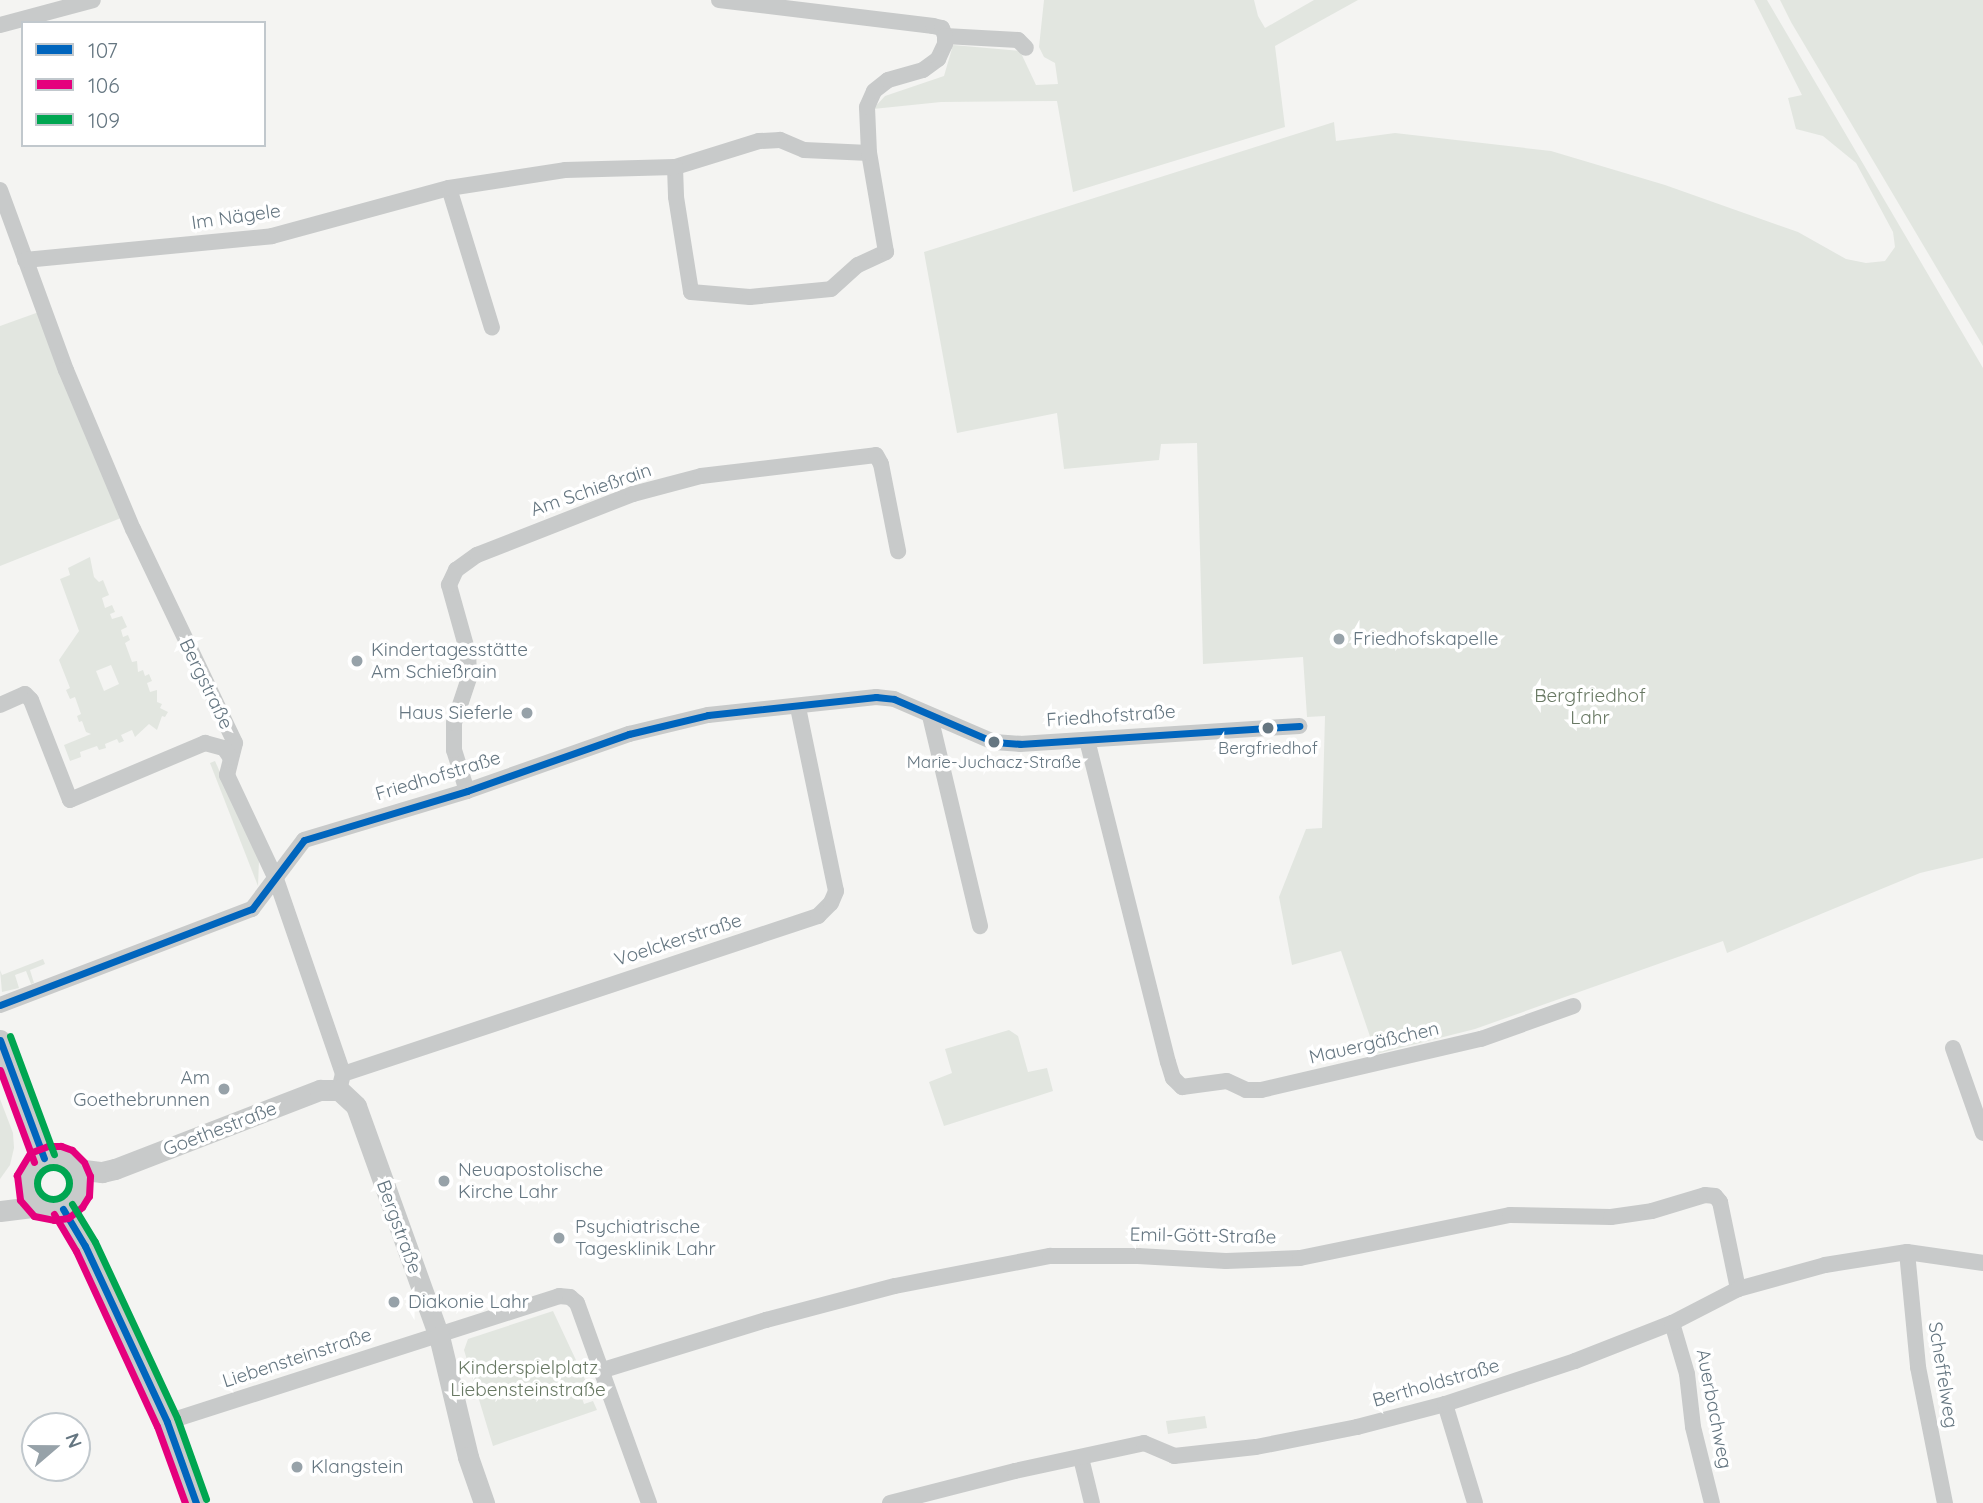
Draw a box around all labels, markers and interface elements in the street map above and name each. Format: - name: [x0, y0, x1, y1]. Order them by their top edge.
- legend: [21, 21, 266, 147]
- text: 107: [88, 37, 118, 63]
- text: 106: [88, 72, 120, 98]
- text: 109: [88, 107, 120, 133]
- street label: Im Nägele: [190, 199, 282, 235]
- street label: Am Schießrain: [528, 459, 654, 521]
- place label: Friedhofskapelle: [1353, 628, 1498, 650]
- marker: Friedhofskapelle: [1331, 631, 1347, 647]
- street label: Bergstraße: [174, 635, 238, 733]
- place label: Kindertagesstätte Am Schießrain: [371, 639, 528, 683]
- marker: Kindertagesstätte Am Schießrain: [349, 653, 365, 669]
- park label: Bergfriedhof Lahr: [1534, 685, 1646, 729]
- street label: Friedhofstraße: [1046, 700, 1176, 732]
- place label: Haus Sieferle: [399, 702, 513, 724]
- marker: Haus Sieferle: [519, 705, 535, 721]
- marker: Bergfriedhof: [1261, 721, 1275, 735]
- marker: Marie-Juchacz-Straße: [987, 735, 1001, 749]
- place label: Bergfriedhof: [1218, 738, 1318, 758]
- street label: Friedhofstraße: [373, 746, 503, 806]
- place label: Marie-Juchacz-Straße: [907, 752, 1081, 772]
- street label: Voelckerstraße: [612, 909, 744, 971]
- street label: Mauergäßchen: [1307, 1017, 1441, 1069]
- place label: Am Goethebrunnen: [73, 1067, 210, 1111]
- marker: Am Goethebrunnen: [216, 1081, 232, 1097]
- street label: Goethestraße: [160, 1097, 280, 1161]
- place label: Neuapostolische Kirche Lahr: [458, 1159, 603, 1203]
- marker: Neuapostolische Kirche Lahr: [436, 1173, 452, 1189]
- street label: Bergstraße: [372, 1177, 426, 1277]
- place label: Psychiatrische Tagesklinik Lahr: [575, 1216, 716, 1260]
- street label: Emil-Gött-Straße: [1129, 1223, 1277, 1249]
- marker: Psychiatrische Tagesklinik Lahr: [549, 1228, 569, 1248]
- place label: Diakonie Lahr: [408, 1291, 529, 1313]
- marker: Diakonie Lahr: [386, 1294, 402, 1310]
- street label: Scheffelweg: [1923, 1320, 1963, 1430]
- street label: Liebensteinstraße: [220, 1323, 374, 1393]
- street label: Auerbachweg: [1691, 1347, 1737, 1471]
- street label: Bertholdstraße: [1370, 1354, 1502, 1412]
- park label: Kinderspielplatz Liebensteinstraße: [450, 1357, 606, 1401]
- north arrow: [21, 1412, 91, 1482]
- text: N: [60, 1430, 88, 1451]
- place label: Klangstein: [311, 1456, 403, 1478]
- marker: Klangstein: [289, 1459, 305, 1475]

